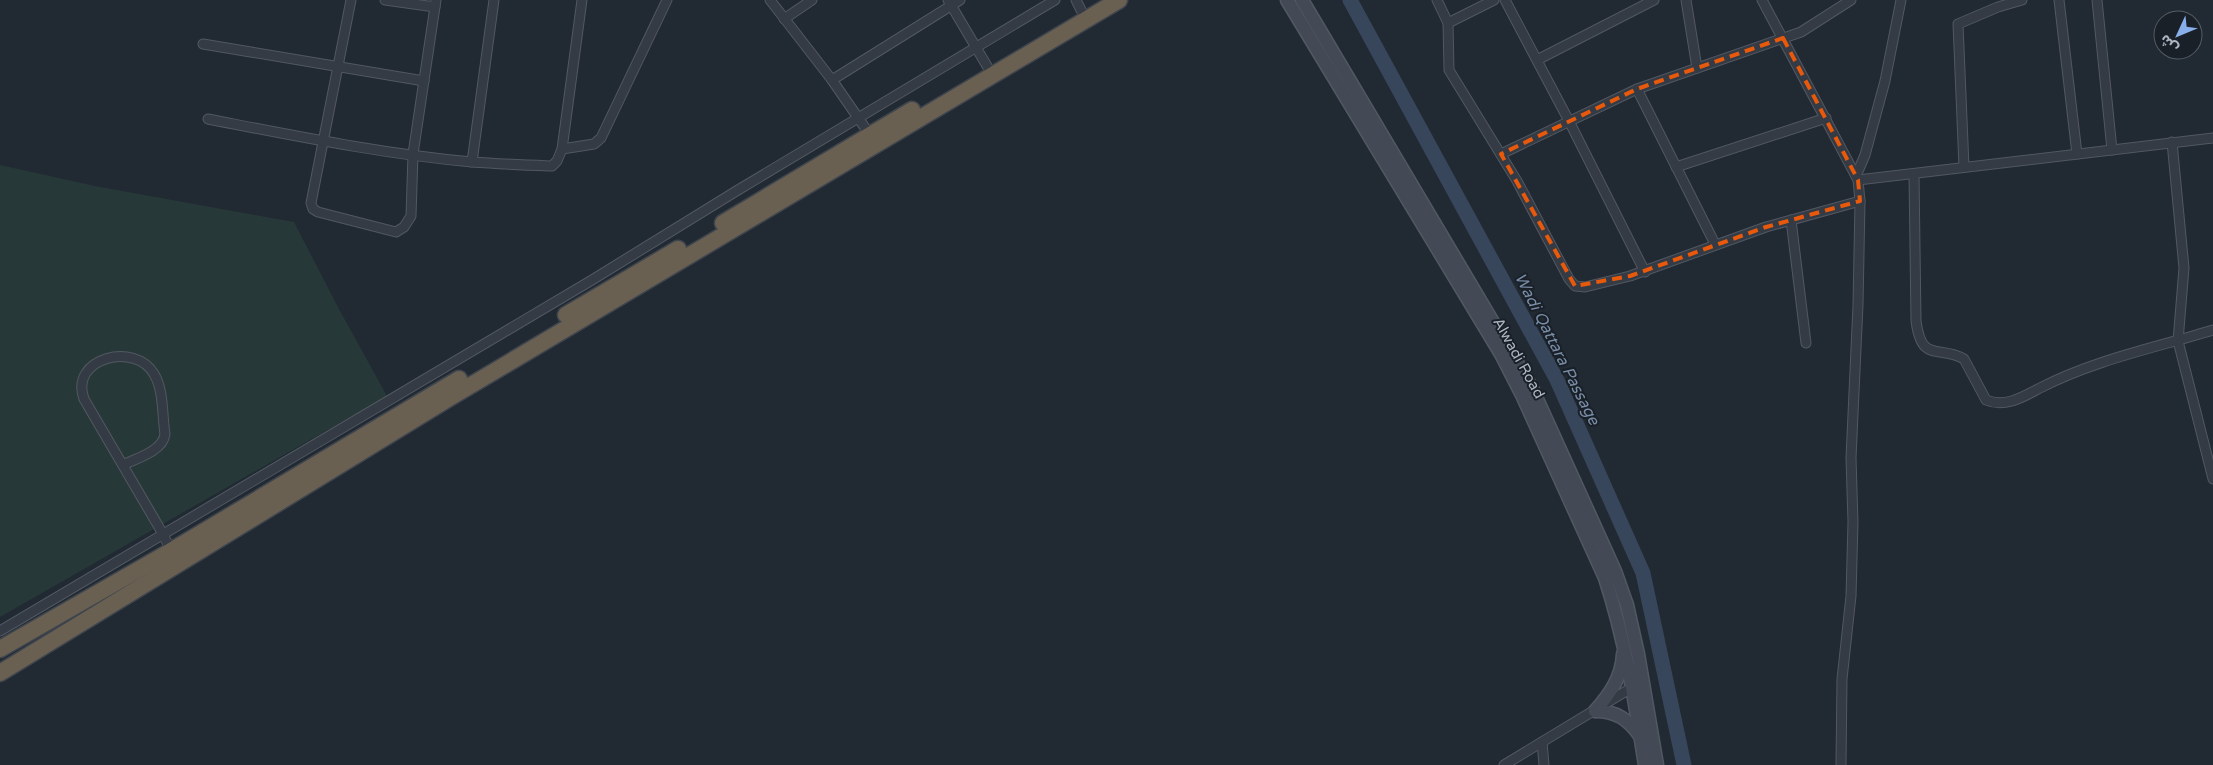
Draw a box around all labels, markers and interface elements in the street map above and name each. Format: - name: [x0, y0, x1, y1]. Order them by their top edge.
- north arrow: [2153, 10, 2203, 60]
- text: ش: [2156, 31, 2182, 56]
- water label: Wadi Qattara Passage: [1510, 270, 1604, 429]
- street label: Alwadi Road: [1489, 314, 1549, 402]

